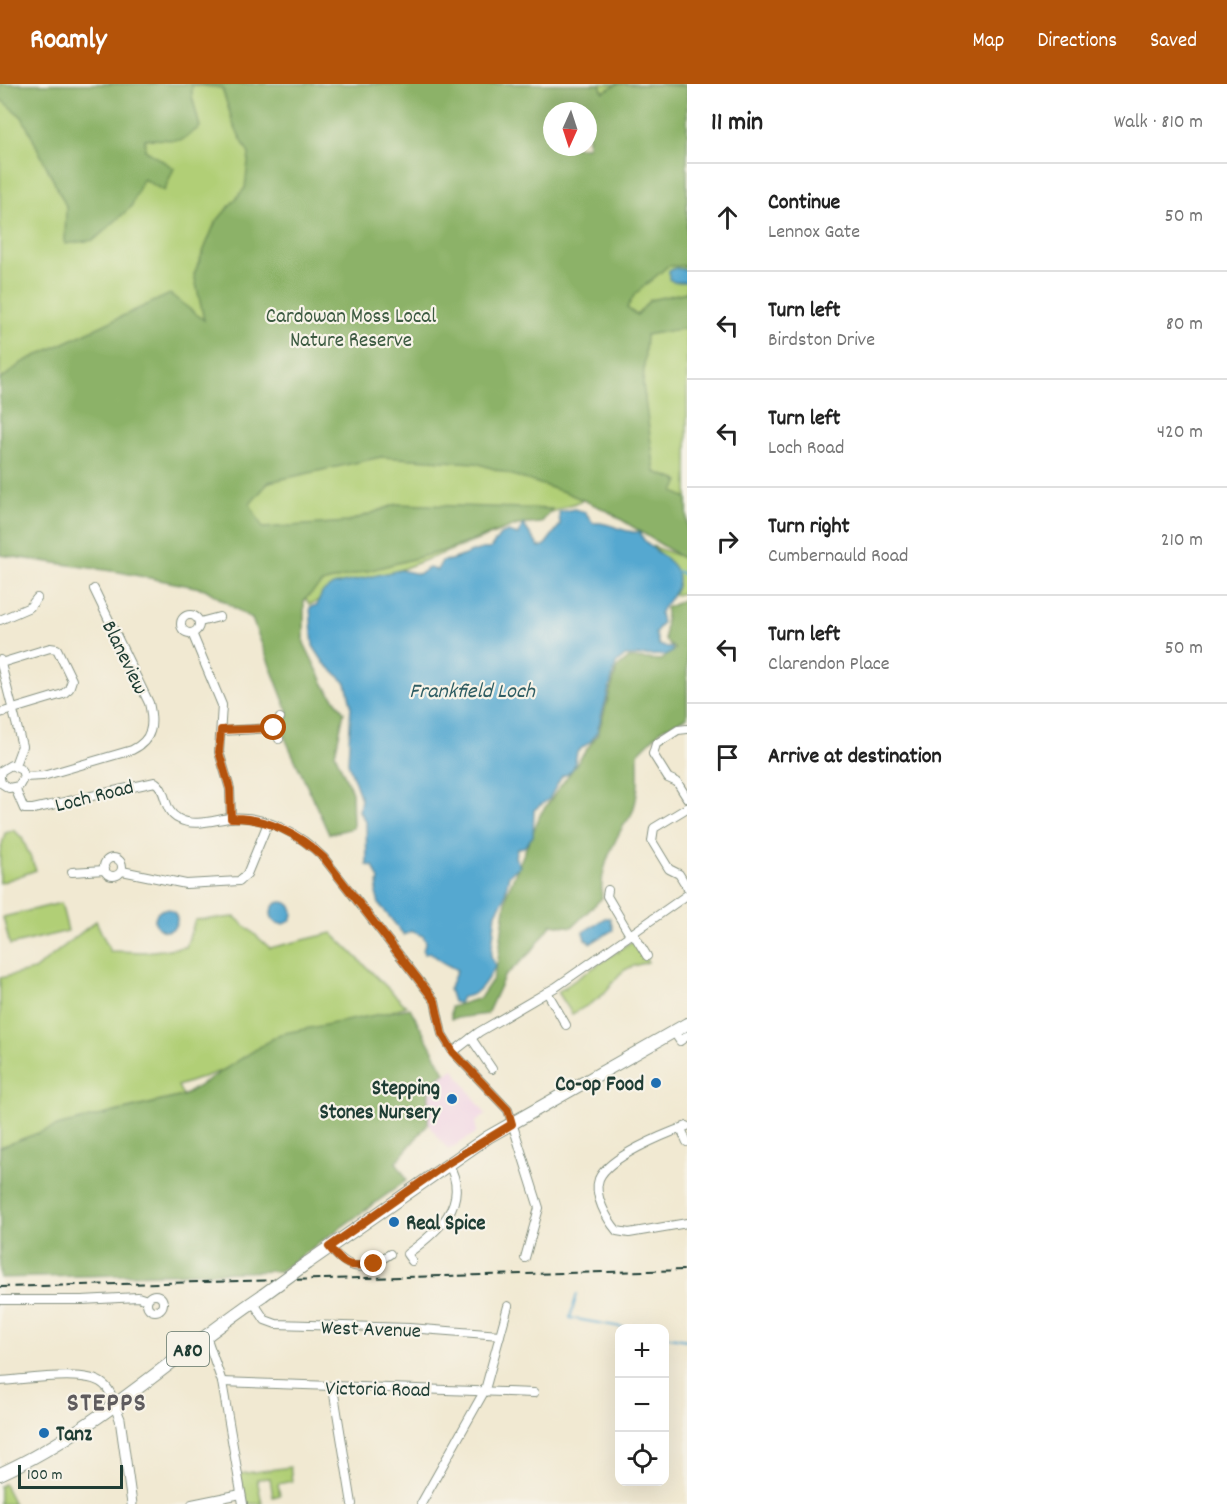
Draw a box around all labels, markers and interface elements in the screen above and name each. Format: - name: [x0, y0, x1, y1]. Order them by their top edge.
- text: Roamly: [30, 22, 106, 62]
- text: Map: [973, 27, 1004, 57]
- text: Directions: [1037, 27, 1117, 57]
- text: Saved: [1150, 27, 1197, 57]
- north arrow: [543, 102, 597, 156]
- text: 11 min: [711, 105, 763, 142]
- text: Walk · 810 m: [1114, 109, 1203, 137]
- text: Continue: [768, 188, 840, 219]
- icon: ahead: [711, 201, 744, 234]
- text: 50 m: [1165, 203, 1203, 231]
- text: Lennox Gate: [768, 219, 860, 247]
- text: Turn left: [768, 296, 840, 327]
- park label: Cardowan Moss Local Nature Reserve: [266, 303, 436, 357]
- icon: left: [711, 309, 744, 342]
- text: 80 m: [1166, 311, 1203, 339]
- text: Birdston Drive: [768, 327, 875, 355]
- text: Turn left: [768, 404, 840, 435]
- icon: left: [711, 417, 744, 450]
- text: 420 m: [1157, 419, 1203, 447]
- text: Loch Road: [768, 435, 844, 463]
- text: Turn right: [768, 512, 850, 543]
- icon: right: [711, 525, 744, 558]
- text: 210 m: [1161, 527, 1203, 555]
- text: Cumbernauld Road: [768, 543, 908, 571]
- street label: Blaneview: [92, 616, 154, 700]
- text: Turn left: [768, 620, 840, 651]
- icon: left: [711, 633, 744, 666]
- text: 50 m: [1165, 635, 1203, 663]
- text: Clarendon Place: [768, 651, 890, 679]
- water label: Frankfield Loch: [409, 677, 536, 708]
- route start: [260, 714, 286, 740]
- icon: arrive: [711, 741, 744, 774]
- text: Arrive at destination: [768, 742, 942, 773]
- street label: Loch Road: [52, 774, 137, 822]
- place label: Co-op Food: [555, 1071, 644, 1101]
- place label: Stepping Stones Nursery: [319, 1075, 441, 1129]
- marker: Co-op Food: [649, 1076, 663, 1090]
- marker: Stepping Stones Nursery: [445, 1092, 459, 1106]
- place label: Real Spice: [406, 1210, 486, 1240]
- marker: Real Spice: [387, 1215, 401, 1229]
- route end: [360, 1250, 386, 1276]
- street label: West Avenue: [320, 1314, 421, 1348]
- map controls: [615, 1324, 669, 1486]
- button: +: [615, 1324, 669, 1378]
- road number: A80: [167, 1332, 209, 1366]
- street label: Victoria Road: [325, 1375, 431, 1407]
- button: −: [615, 1378, 669, 1432]
- district label: STEPPS: [67, 1385, 147, 1424]
- place label: Tanz: [56, 1421, 93, 1451]
- marker: Tanz: [37, 1426, 51, 1440]
- button: locate: [615, 1432, 669, 1486]
- scale bar: [18, 1462, 123, 1490]
- text: 100 m: [27, 1464, 63, 1487]

